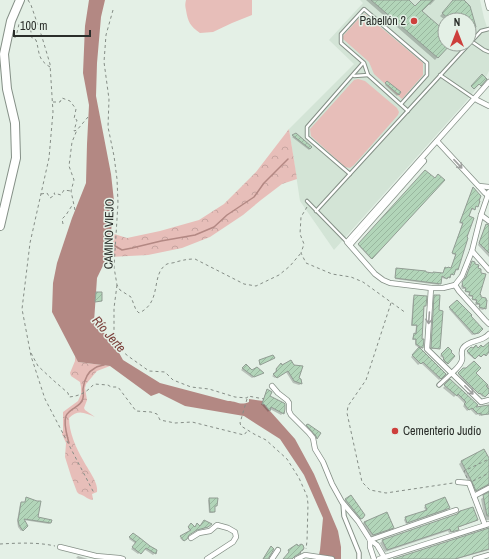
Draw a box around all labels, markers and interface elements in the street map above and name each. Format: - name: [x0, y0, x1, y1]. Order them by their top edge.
- scale bar: [14, 12, 90, 38]
- north arrow: [437, 12, 477, 52]
- place label: Pabellón 2: [359, 13, 406, 29]
- text: N: [454, 15, 460, 29]
- marker: Pabellón 2: [409, 16, 419, 26]
- text: 100 m: [20, 18, 47, 34]
- one-way arrow: [453, 159, 463, 169]
- street label: CAMINO VIEJO: [100, 198, 118, 269]
- one-way arrow: [425, 311, 432, 324]
- water label: Río Jerte: [88, 312, 130, 356]
- one-way arrow: [464, 385, 474, 395]
- place label: Cementerio Judío: [403, 423, 481, 439]
- marker: Cementerio Judío: [390, 426, 400, 436]

